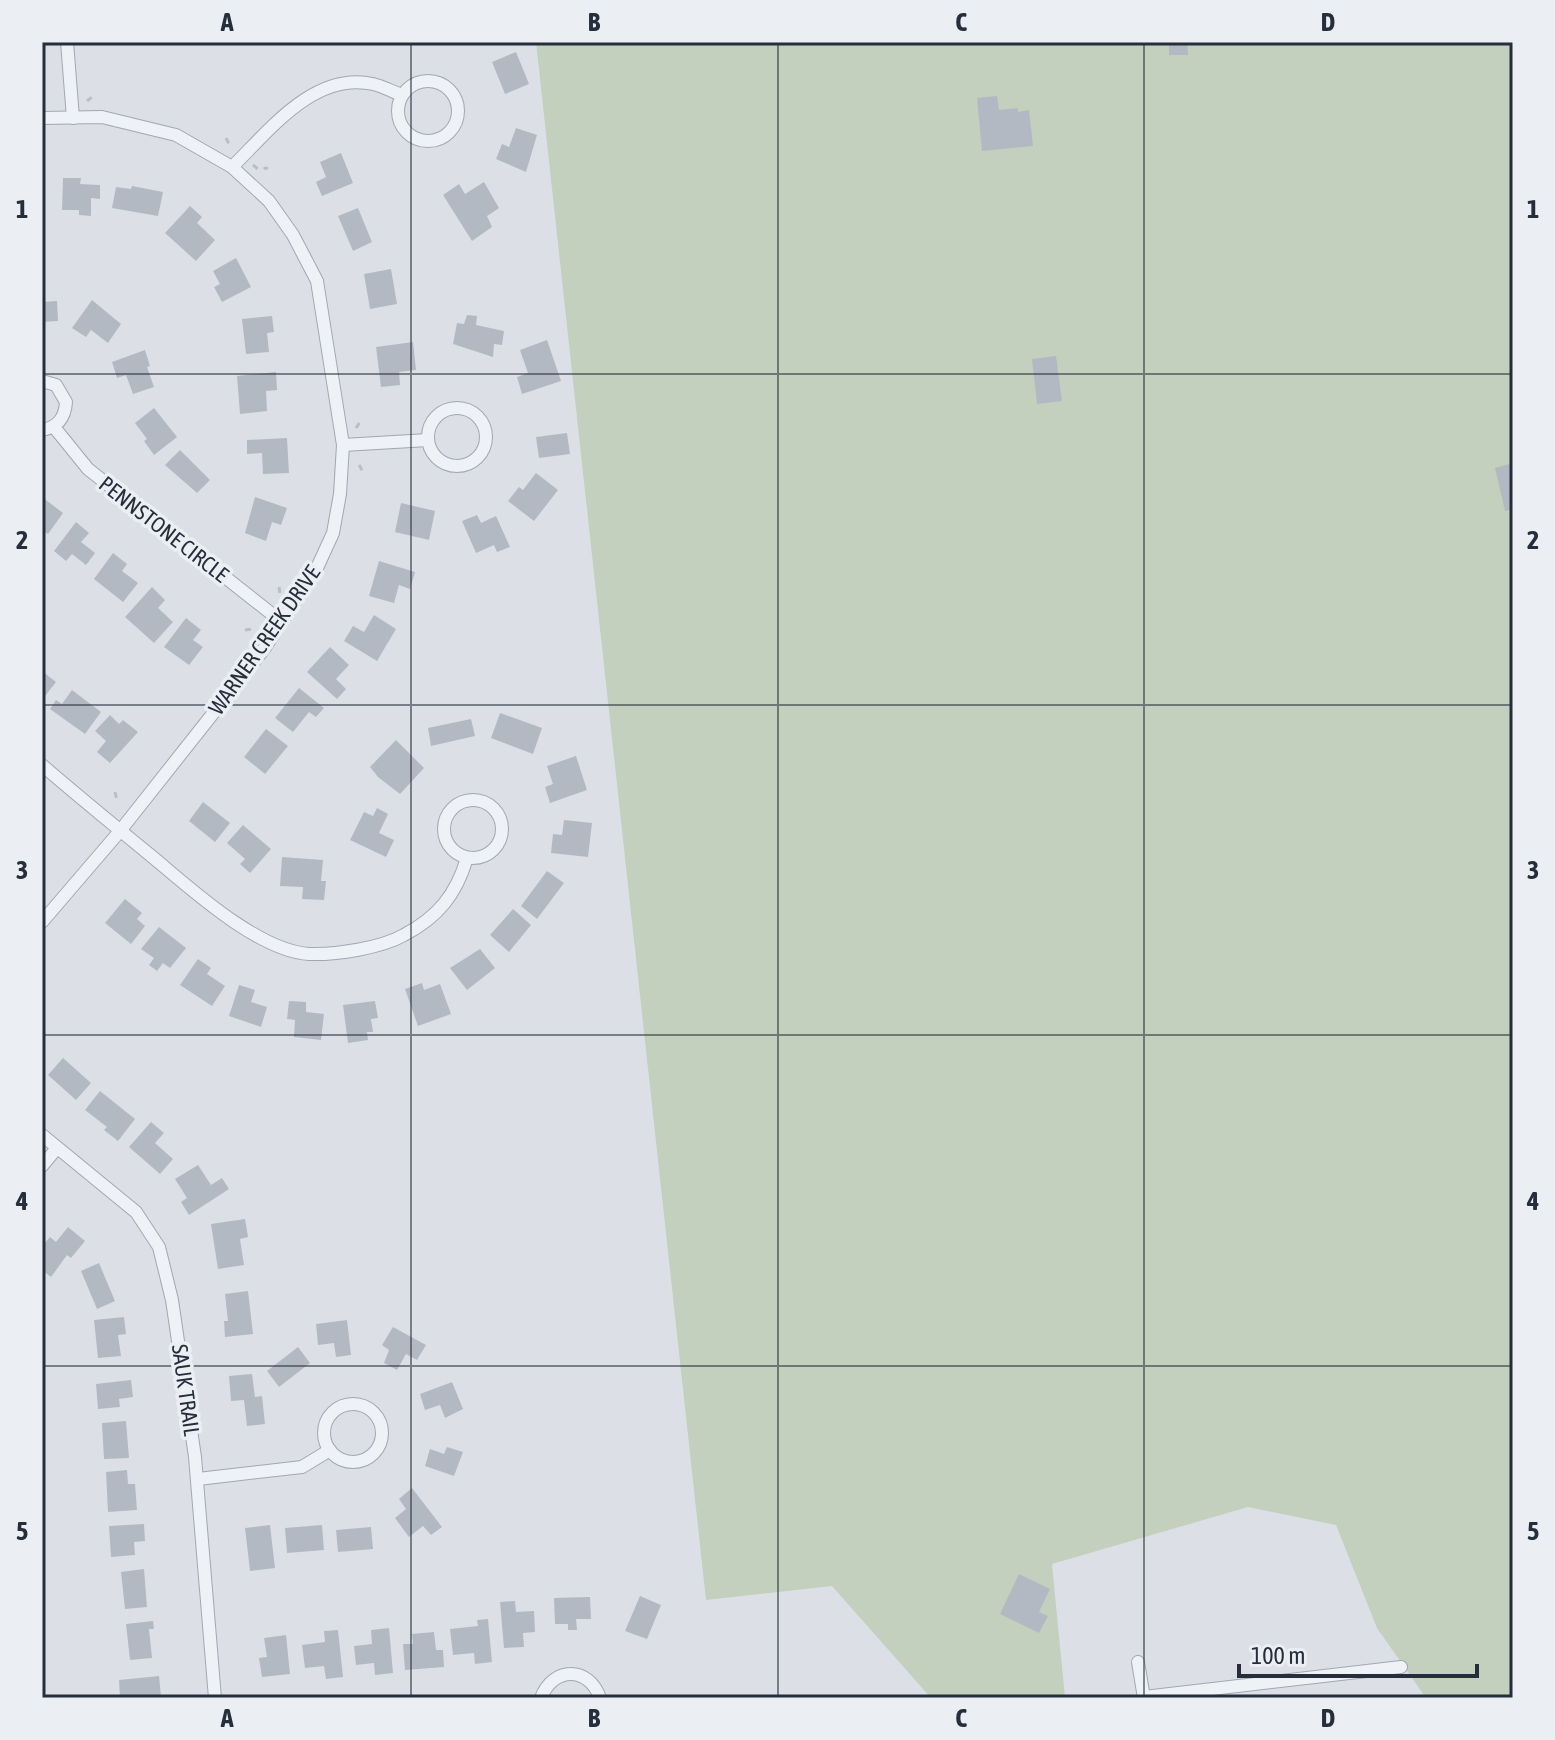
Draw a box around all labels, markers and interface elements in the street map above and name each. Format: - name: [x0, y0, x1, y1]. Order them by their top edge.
- text: A: [220, 7, 234, 37]
- text: B: [588, 7, 601, 37]
- text: C: [955, 7, 967, 37]
- text: D: [1321, 7, 1335, 37]
- text: 1: [16, 194, 28, 224]
- text: 1: [1527, 194, 1539, 224]
- street label: PENNSTONE CIRCLE: [94, 470, 234, 588]
- text: 2: [16, 525, 28, 555]
- text: 2: [1527, 525, 1539, 555]
- street label: WARNER CREEK DRIVE: [203, 560, 326, 720]
- text: 3: [16, 855, 28, 885]
- text: 3: [1527, 855, 1539, 885]
- text: 4: [15, 1186, 28, 1216]
- text: 4: [1526, 1186, 1539, 1216]
- street label: SAUK TRAIL: [167, 1342, 205, 1438]
- text: 5: [16, 1516, 28, 1546]
- text: 5: [1527, 1516, 1539, 1546]
- scale bar: [1239, 1628, 1477, 1678]
- text: 100 m: [1251, 1642, 1305, 1669]
- text: A: [220, 1703, 234, 1733]
- text: B: [588, 1703, 601, 1733]
- text: C: [955, 1703, 967, 1733]
- text: D: [1321, 1703, 1335, 1733]

